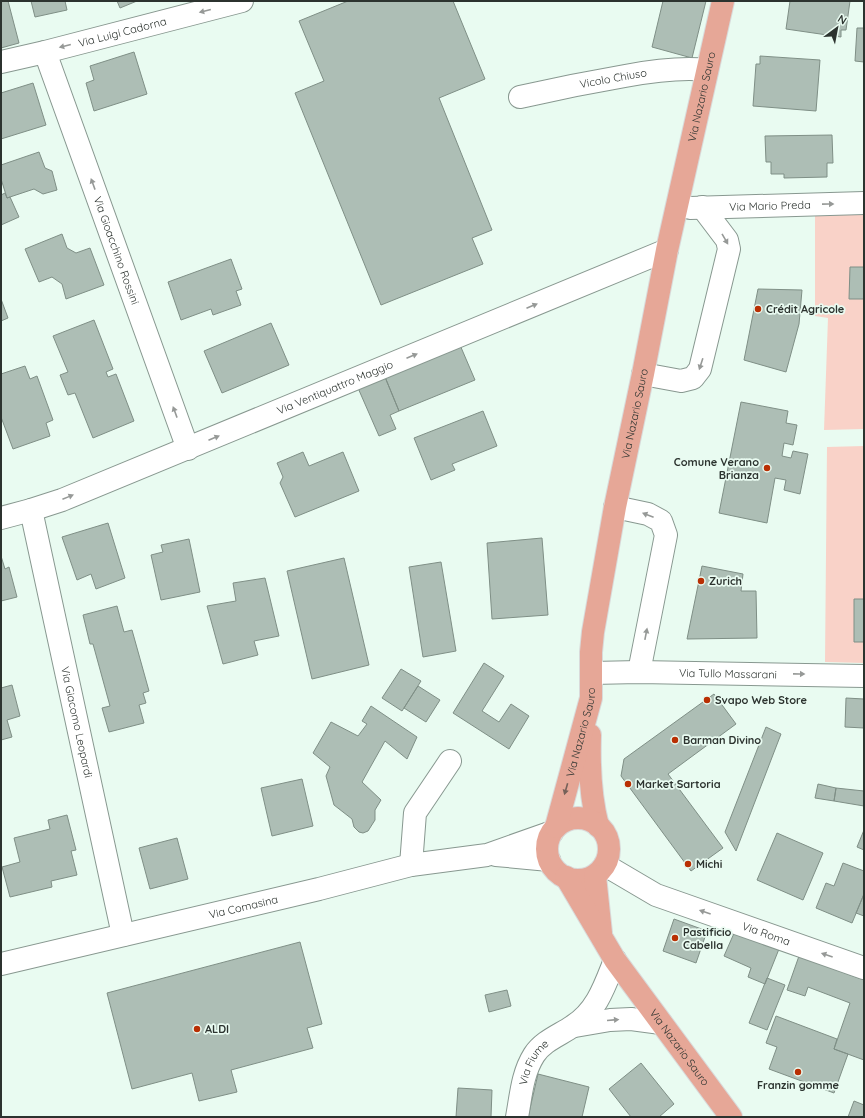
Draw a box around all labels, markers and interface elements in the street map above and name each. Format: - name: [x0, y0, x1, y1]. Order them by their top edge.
- one-way arrow: [198, 8, 211, 14]
- north arrow: [817, 8, 857, 48]
- text: N: [835, 11, 849, 28]
- street label: Via Luigi Cadorna: [77, 14, 168, 50]
- one-way arrow: [59, 43, 71, 49]
- street label: Via Nazario Sauro: [685, 50, 718, 143]
- street label: Vicolo Chiuso: [578, 65, 648, 91]
- one-way arrow: [89, 178, 95, 190]
- street label: Via Gioacchino Rossini: [91, 194, 142, 307]
- street label: Via Mario Preda: [729, 198, 811, 214]
- one-way arrow: [822, 201, 835, 207]
- one-way arrow: [721, 233, 728, 244]
- place label: Crédit Agricole: [766, 302, 845, 316]
- one-way arrow: [527, 303, 538, 309]
- marker: Crédit Agricole: [753, 304, 763, 314]
- one-way arrow: [406, 352, 418, 359]
- street label: Via Ventiquattro Maggio: [275, 357, 395, 417]
- one-way arrow: [698, 358, 704, 370]
- street label: Via Nazario Sauro: [618, 367, 651, 460]
- one-way arrow: [171, 406, 177, 418]
- one-way arrow: [209, 434, 221, 440]
- place label: Comune Verano Brianza: [674, 455, 759, 482]
- marker: Comune Verano Brianza: [762, 463, 772, 473]
- one-way arrow: [63, 494, 75, 500]
- one-way arrow: [641, 511, 653, 517]
- place label: Zurich: [709, 574, 742, 588]
- marker: Zurich: [696, 576, 706, 586]
- one-way arrow: [644, 627, 650, 640]
- street label: Via Giacomo Leopardi: [58, 665, 96, 779]
- street label: Via Tullo Massarani: [679, 666, 777, 681]
- one-way arrow: [793, 671, 805, 678]
- street label: Via Nazario Sauro: [563, 687, 598, 779]
- place label: Svapo Web Store: [715, 693, 808, 707]
- marker: Svapo Web Store: [702, 695, 712, 705]
- place label: Barman Divino: [683, 733, 761, 747]
- marker: Barman Divino: [670, 735, 680, 745]
- place label: Market Sartoria: [636, 777, 721, 791]
- marker: Market Sartoria: [623, 779, 633, 789]
- one-way arrow: [563, 783, 569, 795]
- place label: Michi: [696, 857, 722, 871]
- marker: Michi: [683, 859, 693, 869]
- street label: Via Comasina: [207, 892, 279, 922]
- one-way arrow: [698, 909, 710, 915]
- street label: Via Roma: [740, 919, 792, 949]
- place label: Pastificio Cabella: [683, 925, 732, 952]
- marker: Pastificio Cabella: [670, 933, 680, 943]
- one-way arrow: [821, 952, 833, 958]
- street label: Via Nazario Sauro: [647, 1006, 713, 1089]
- one-way arrow: [607, 1017, 619, 1023]
- place label: ALDI: [205, 1022, 229, 1036]
- marker: ALDI: [192, 1024, 202, 1034]
- street label: Via Fiume: [516, 1036, 551, 1086]
- marker: Franzin gomme: [793, 1067, 803, 1077]
- place label: Franzin gomme: [757, 1078, 840, 1092]

